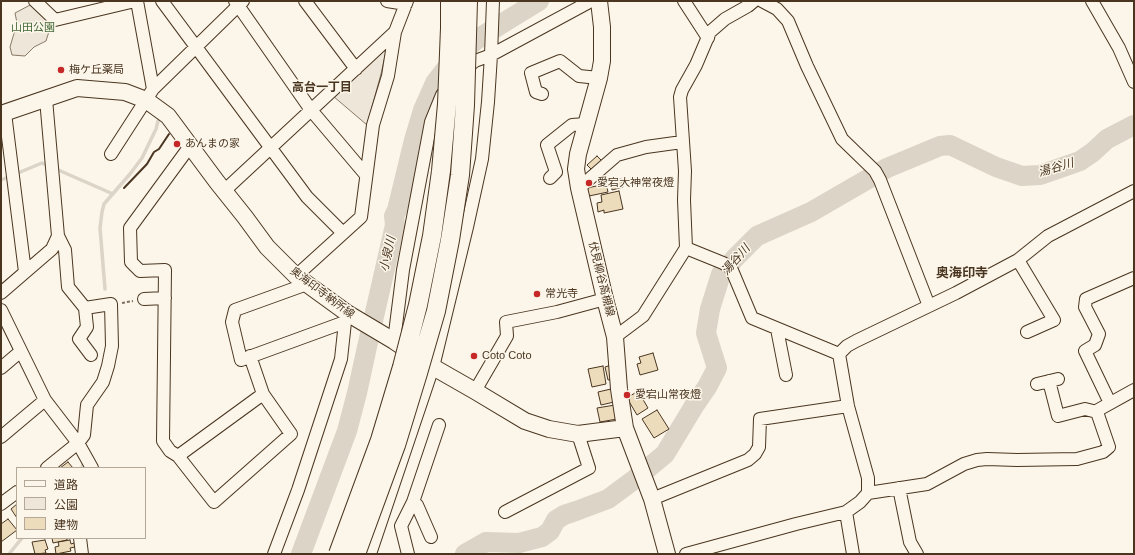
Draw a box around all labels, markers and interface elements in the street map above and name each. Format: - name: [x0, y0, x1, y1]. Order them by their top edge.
- park label: 山田公園: [11, 21, 55, 35]
- place label: 梅ケ丘薬局: [69, 63, 124, 77]
- marker: 梅ケ丘薬局: [56, 65, 66, 75]
- district label: 高台一丁目: [292, 81, 352, 95]
- place label: あんまの家: [185, 137, 240, 151]
- marker: あんまの家: [172, 139, 182, 149]
- water label: 湯谷川: [1037, 156, 1075, 180]
- place label: 愛宕大神常夜燈: [597, 176, 674, 190]
- marker: 愛宕大神常夜燈: [584, 178, 594, 188]
- water label: 小泉川: [377, 235, 399, 273]
- street label: 伏見柳谷高槻線: [585, 240, 617, 318]
- water label: 湯谷川: [719, 242, 753, 278]
- street label: 奥海印寺納所線: [287, 265, 357, 321]
- district label: 奥海印寺: [936, 265, 988, 281]
- place label: 常光寺: [545, 287, 578, 301]
- marker: 常光寺: [532, 289, 542, 299]
- place label: Coto Coto: [482, 349, 532, 363]
- marker: Coto Coto: [469, 351, 479, 361]
- place label: 愛宕山常夜燈: [635, 388, 701, 402]
- marker: 愛宕山常夜燈: [622, 390, 632, 400]
- legend: [16, 467, 146, 539]
- text: 道路: [54, 478, 78, 492]
- text: 公園: [54, 498, 78, 512]
- text: 建物: [54, 518, 78, 532]

